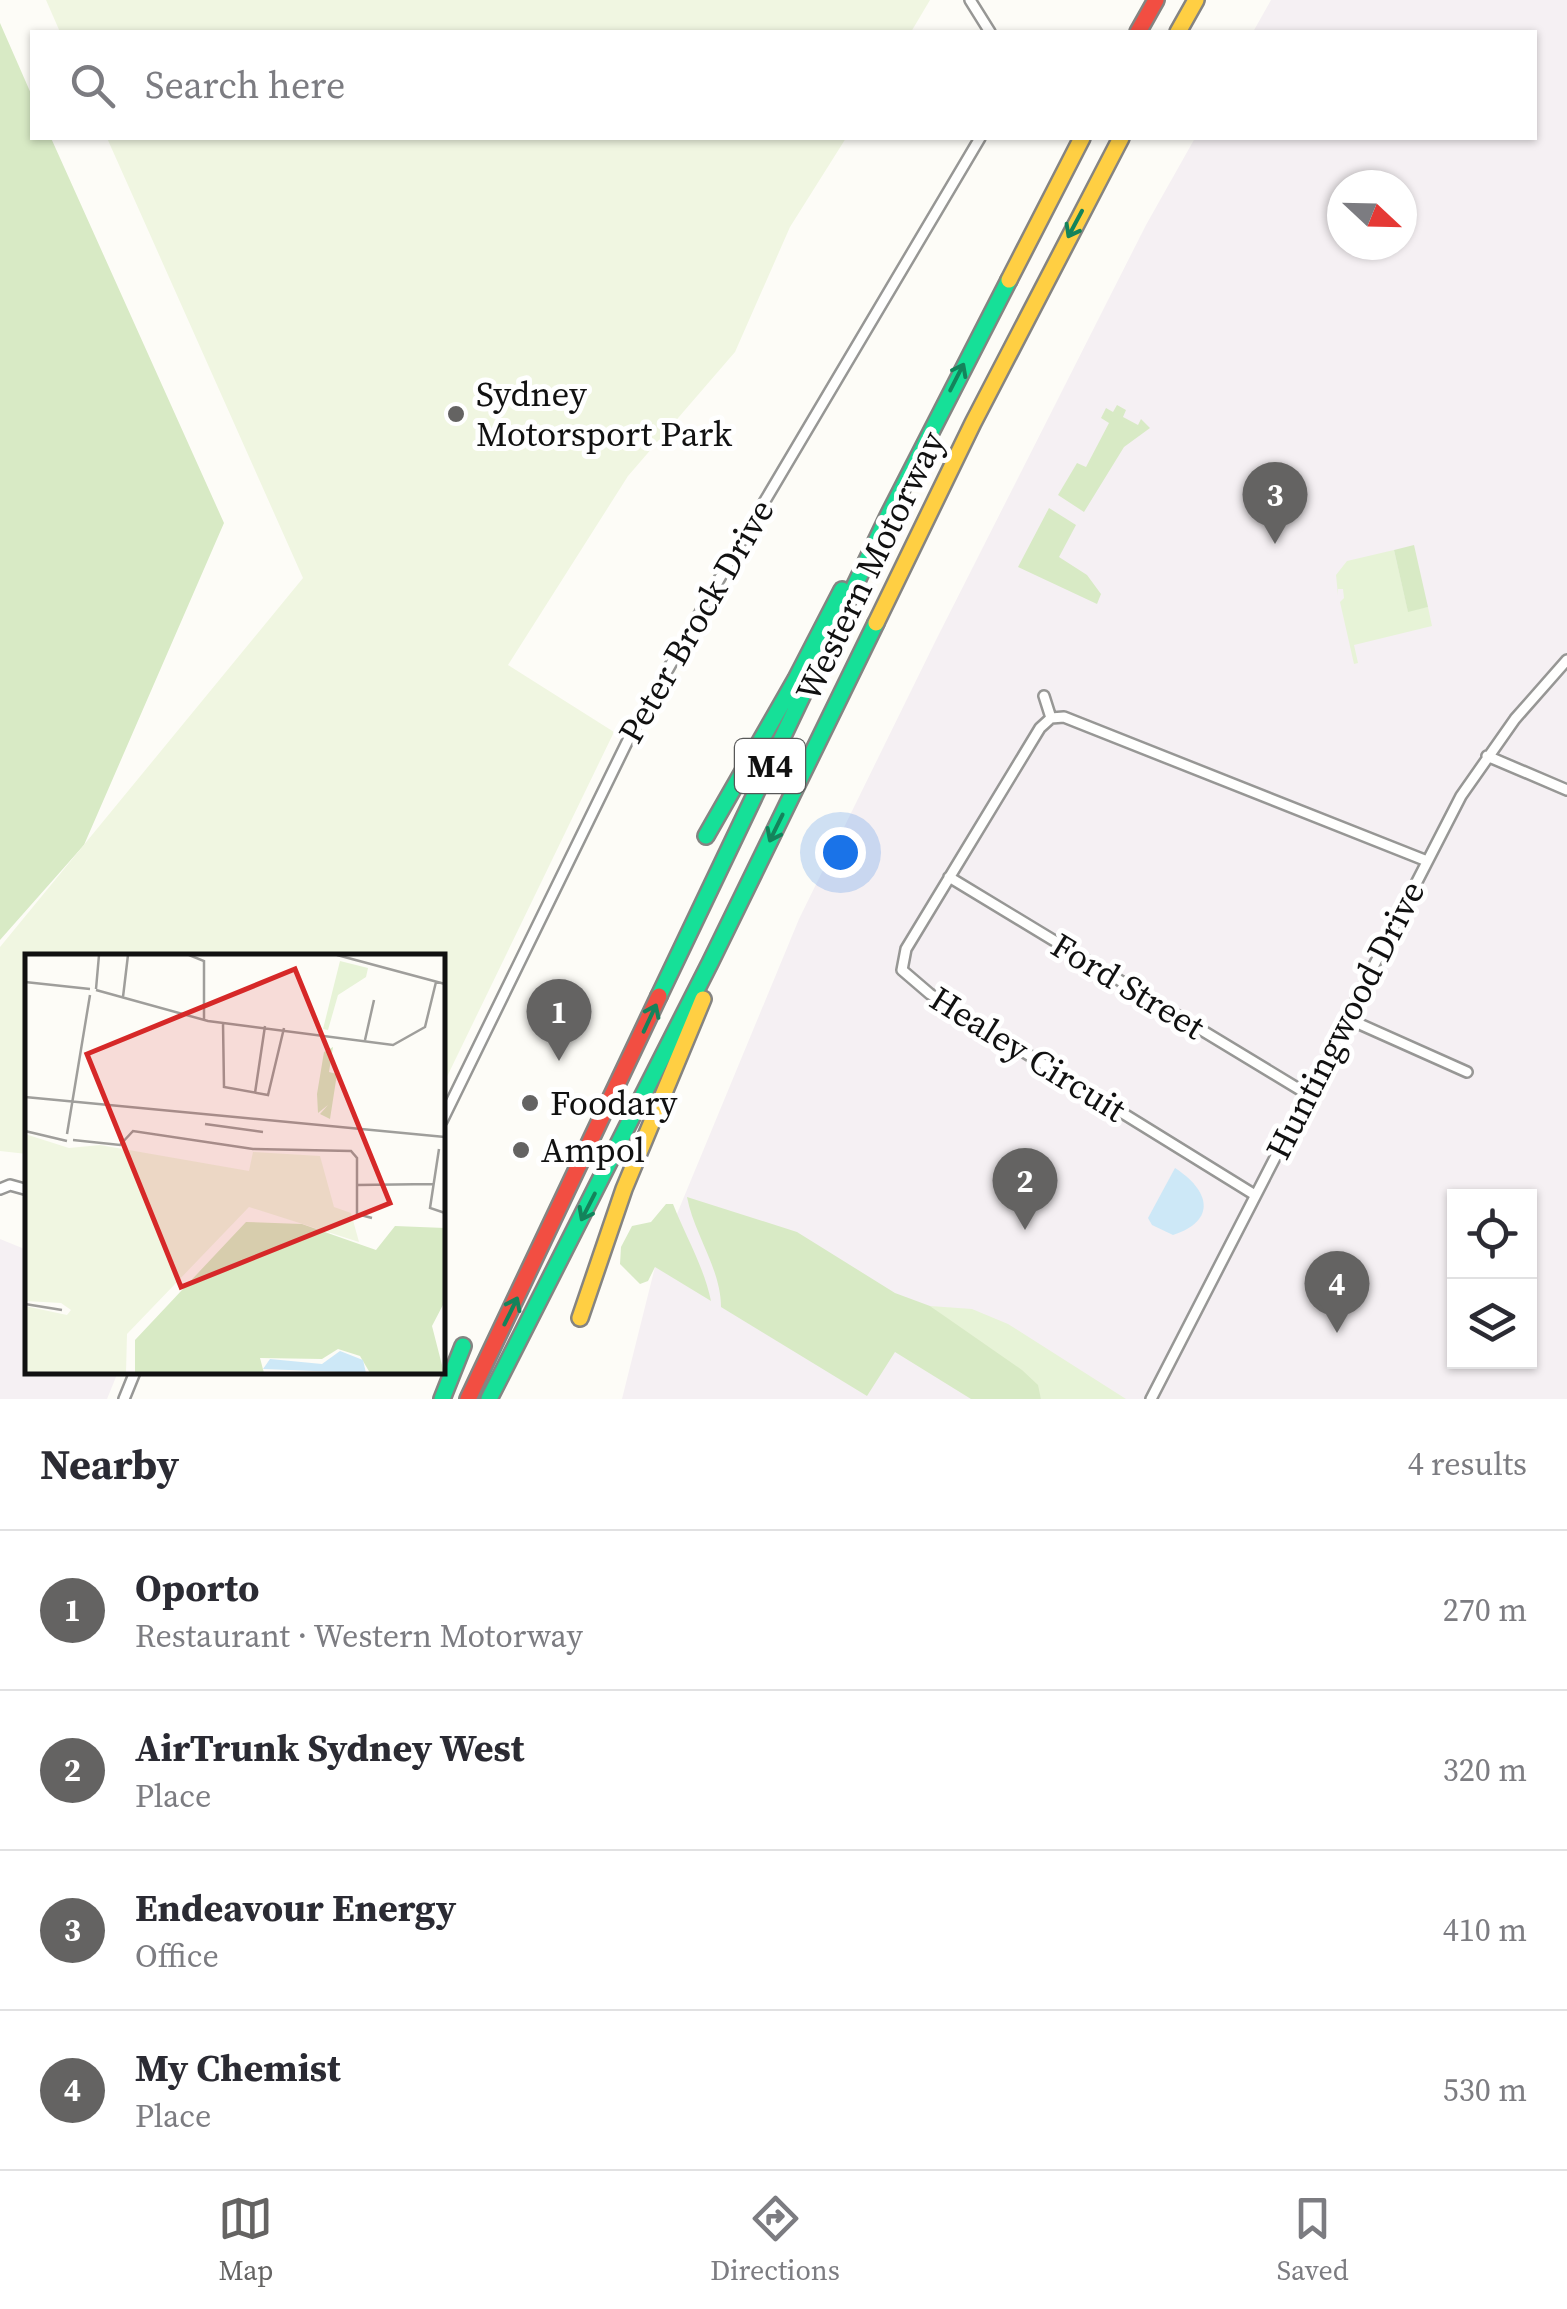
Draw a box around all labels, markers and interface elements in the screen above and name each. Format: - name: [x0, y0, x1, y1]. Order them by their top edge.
- search box: [30, 30, 1537, 140]
- icon: search: [65, 58, 120, 113]
- text: Search here: [145, 59, 345, 111]
- north arrow: [1327, 170, 1417, 260]
- one-way arrow: [1065, 208, 1085, 238]
- one-way arrow: [948, 363, 967, 393]
- place label: Sydney Motorsport Park: [476, 370, 733, 458]
- marker: Sydney Motorsport Park: [445, 403, 467, 425]
- street label: Western Motorway: [784, 423, 956, 709]
- pin: 3: [1242, 462, 1308, 544]
- street label: Peter Brock Drive: [607, 490, 785, 752]
- road number: M4: [735, 739, 805, 793]
- one-way arrow: [765, 813, 784, 843]
- your location: [815, 827, 866, 878]
- street label: Huntingwood Drive: [1254, 873, 1436, 1167]
- street label: Ford Street: [1042, 921, 1214, 1051]
- inset map: [25, 954, 445, 1374]
- street label: Healey Circuit: [921, 975, 1136, 1134]
- pin: 1: [526, 978, 592, 1061]
- one-way arrow: [642, 1004, 661, 1034]
- place label: Foodary: [550, 1079, 678, 1127]
- marker: Foodary: [519, 1092, 541, 1114]
- place label: Ampol: [541, 1126, 645, 1174]
- marker: Ampol: [510, 1139, 532, 1161]
- pin: 2: [992, 1148, 1058, 1230]
- map controls: [1447, 1189, 1537, 1369]
- button: locate: [1447, 1189, 1537, 1279]
- one-way arrow: [578, 1191, 597, 1221]
- pin: 4: [1304, 1250, 1370, 1333]
- button: layers: [1447, 1279, 1537, 1369]
- one-way arrow: [502, 1297, 521, 1327]
- text: Nearby: [40, 1435, 179, 1493]
- text: 4 results: [1408, 1442, 1527, 1486]
- text: Oporto: [135, 1562, 259, 1614]
- text: 1: [64, 1588, 81, 1632]
- text: 270 m: [1443, 1588, 1527, 1632]
- text: Restaurant · Western Motorway: [135, 1614, 583, 1658]
- text: AirTrunk Sydney West: [135, 1722, 524, 1774]
- text: 2: [64, 1748, 81, 1792]
- text: 320 m: [1443, 1748, 1527, 1792]
- text: Place: [135, 1774, 211, 1818]
- text: Endeavour Energy: [135, 1882, 456, 1934]
- text: 3: [64, 1908, 81, 1952]
- text: 410 m: [1443, 1908, 1527, 1952]
- text: Office: [135, 1934, 219, 1978]
- text: My Chemist: [135, 2042, 341, 2094]
- text: 4: [64, 2068, 81, 2112]
- text: 530 m: [1443, 2068, 1527, 2112]
- text: Place: [135, 2094, 211, 2138]
- tab: Map: [218, 2191, 273, 2289]
- tab: Directions: [710, 2191, 840, 2289]
- tab: Saved: [1277, 2191, 1349, 2289]

